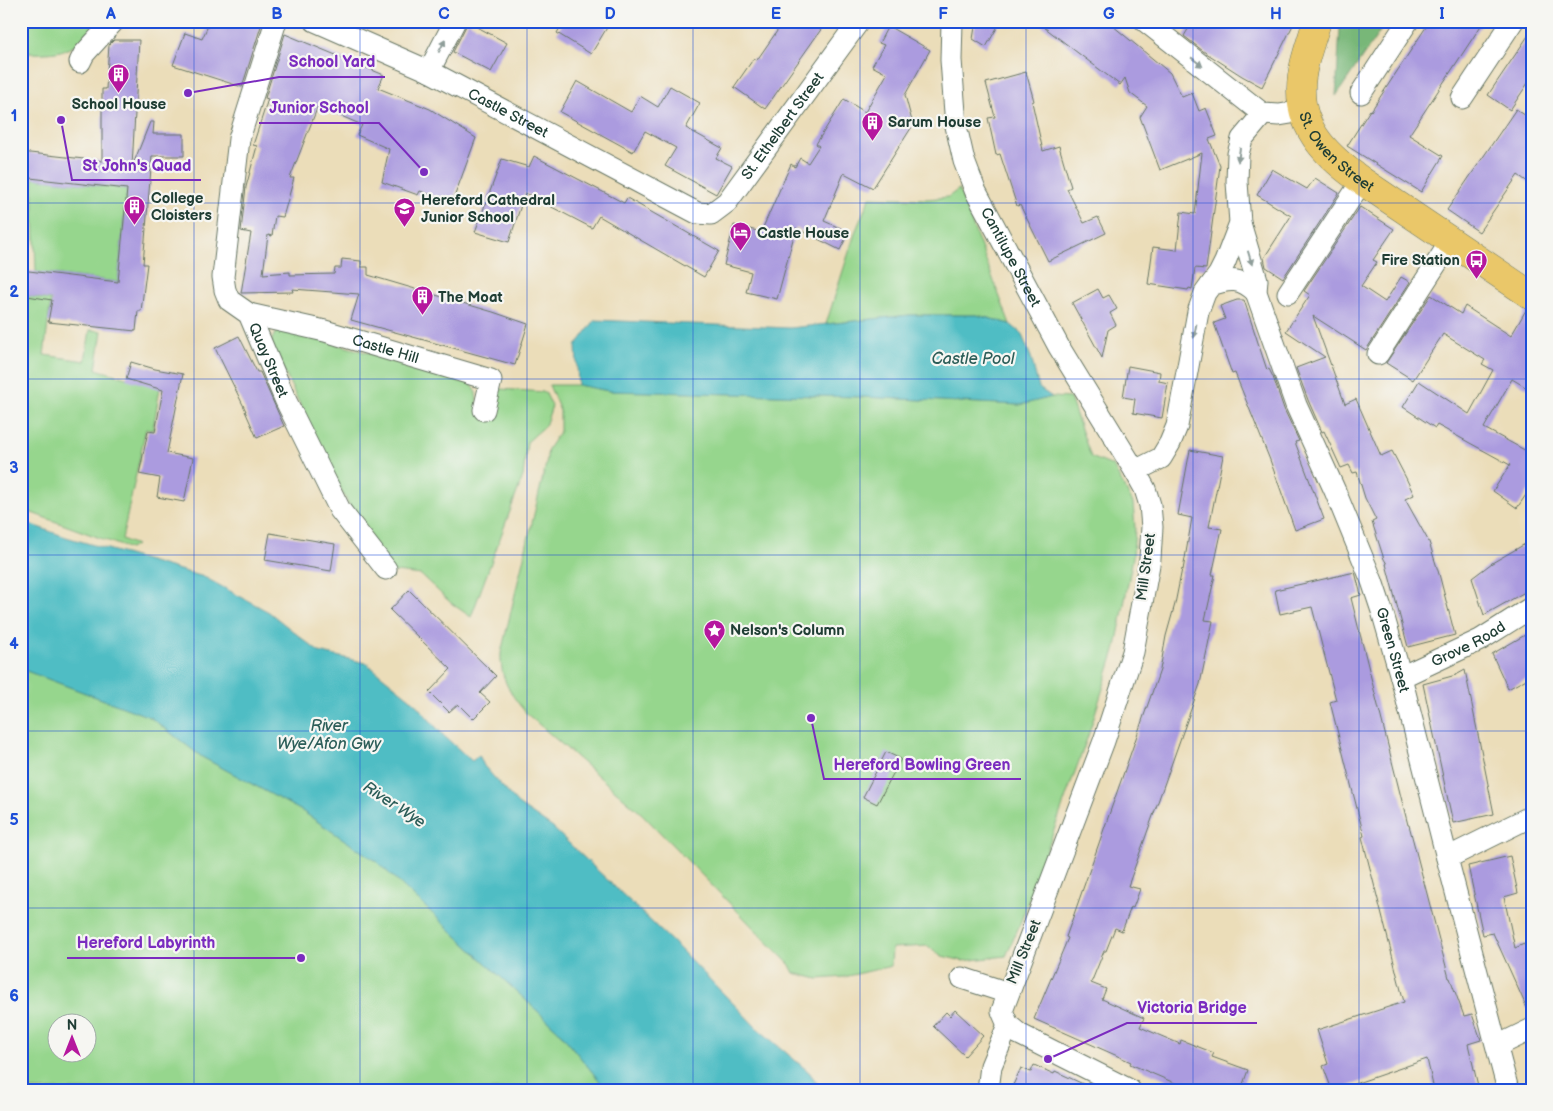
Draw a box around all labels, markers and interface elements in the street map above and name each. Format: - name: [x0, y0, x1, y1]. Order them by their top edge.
- text: A: [105, 5, 116, 24]
- text: B: [271, 5, 283, 24]
- text: C: [438, 5, 450, 24]
- text: D: [604, 5, 616, 24]
- text: E: [771, 5, 781, 24]
- text: F: [938, 5, 948, 24]
- text: G: [1103, 5, 1115, 24]
- text: H: [1270, 5, 1282, 24]
- text: I: [1439, 5, 1445, 24]
- one-way arrow: [438, 39, 446, 53]
- callout: School Yard: [279, 46, 385, 77]
- text: School Yard: [289, 53, 375, 72]
- one-way arrow: [1190, 57, 1204, 67]
- building icon: School House: [107, 63, 131, 94]
- street label: St. Ethelbert Street: [737, 68, 828, 183]
- street label: Castle Street: [465, 84, 552, 142]
- callout: Junior School: [259, 92, 379, 123]
- place label: School House: [72, 95, 167, 114]
- text: Junior School: [269, 99, 369, 118]
- text: 1: [11, 107, 17, 126]
- street label: St. Owen Street: [1295, 109, 1378, 196]
- building icon: Sarum House: [860, 110, 884, 141]
- place label: Sarum House: [888, 113, 981, 132]
- one-way arrow: [1235, 147, 1243, 163]
- callout: St John's Quad: [72, 149, 201, 180]
- text: St John's Quad: [83, 157, 191, 176]
- place label: College Cloisters: [151, 189, 212, 225]
- place label: Hereford Cathedral Junior School: [421, 191, 555, 227]
- building icon: College Cloisters: [123, 195, 147, 226]
- school or university icon: Hereford Cathedral Junior School: [393, 197, 417, 228]
- street label: Cantilupe Street: [976, 204, 1045, 310]
- hotel icon: Castle House: [729, 221, 753, 252]
- place label: Castle House: [757, 224, 850, 243]
- bus stop icon: Fire Station: [1464, 248, 1488, 279]
- one-way arrow: [1247, 250, 1255, 265]
- place label: Fire Station: [1381, 251, 1460, 270]
- text: 2: [9, 283, 19, 302]
- building icon: The Moat: [410, 285, 434, 316]
- place label: The Moat: [438, 288, 503, 307]
- street label: Quay Street: [244, 320, 293, 401]
- one-way arrow: [1190, 323, 1198, 339]
- street label: Castle Hill: [350, 330, 421, 368]
- water label: Castle Pool: [931, 350, 1016, 369]
- text: 3: [9, 459, 19, 478]
- street label: Mill Street: [1132, 532, 1160, 602]
- street label: Green Street: [1372, 605, 1414, 695]
- street label: Grove Road: [1428, 617, 1509, 671]
- place icon: Nelson's Column: [702, 618, 726, 649]
- place label: Nelson's Column: [730, 621, 845, 640]
- text: 4: [9, 635, 19, 654]
- water label: River Wye/Afon Gwy: [277, 717, 382, 754]
- callout: Hereford Bowling Green: [824, 748, 1021, 779]
- text: Hereford Bowling Green: [834, 756, 1010, 775]
- water label: River Wye: [359, 778, 429, 832]
- text: 5: [9, 811, 19, 830]
- street label: Mill Street: [1002, 917, 1046, 987]
- callout: Hereford Labyrinth: [67, 927, 225, 958]
- text: Hereford Labyrinth: [77, 934, 215, 953]
- text: 6: [9, 987, 19, 1006]
- callout: Victoria Bridge: [1127, 992, 1257, 1023]
- text: Victoria Bridge: [1137, 999, 1247, 1018]
- north arrow: [48, 1014, 98, 1064]
- text: N: [67, 1017, 77, 1034]

